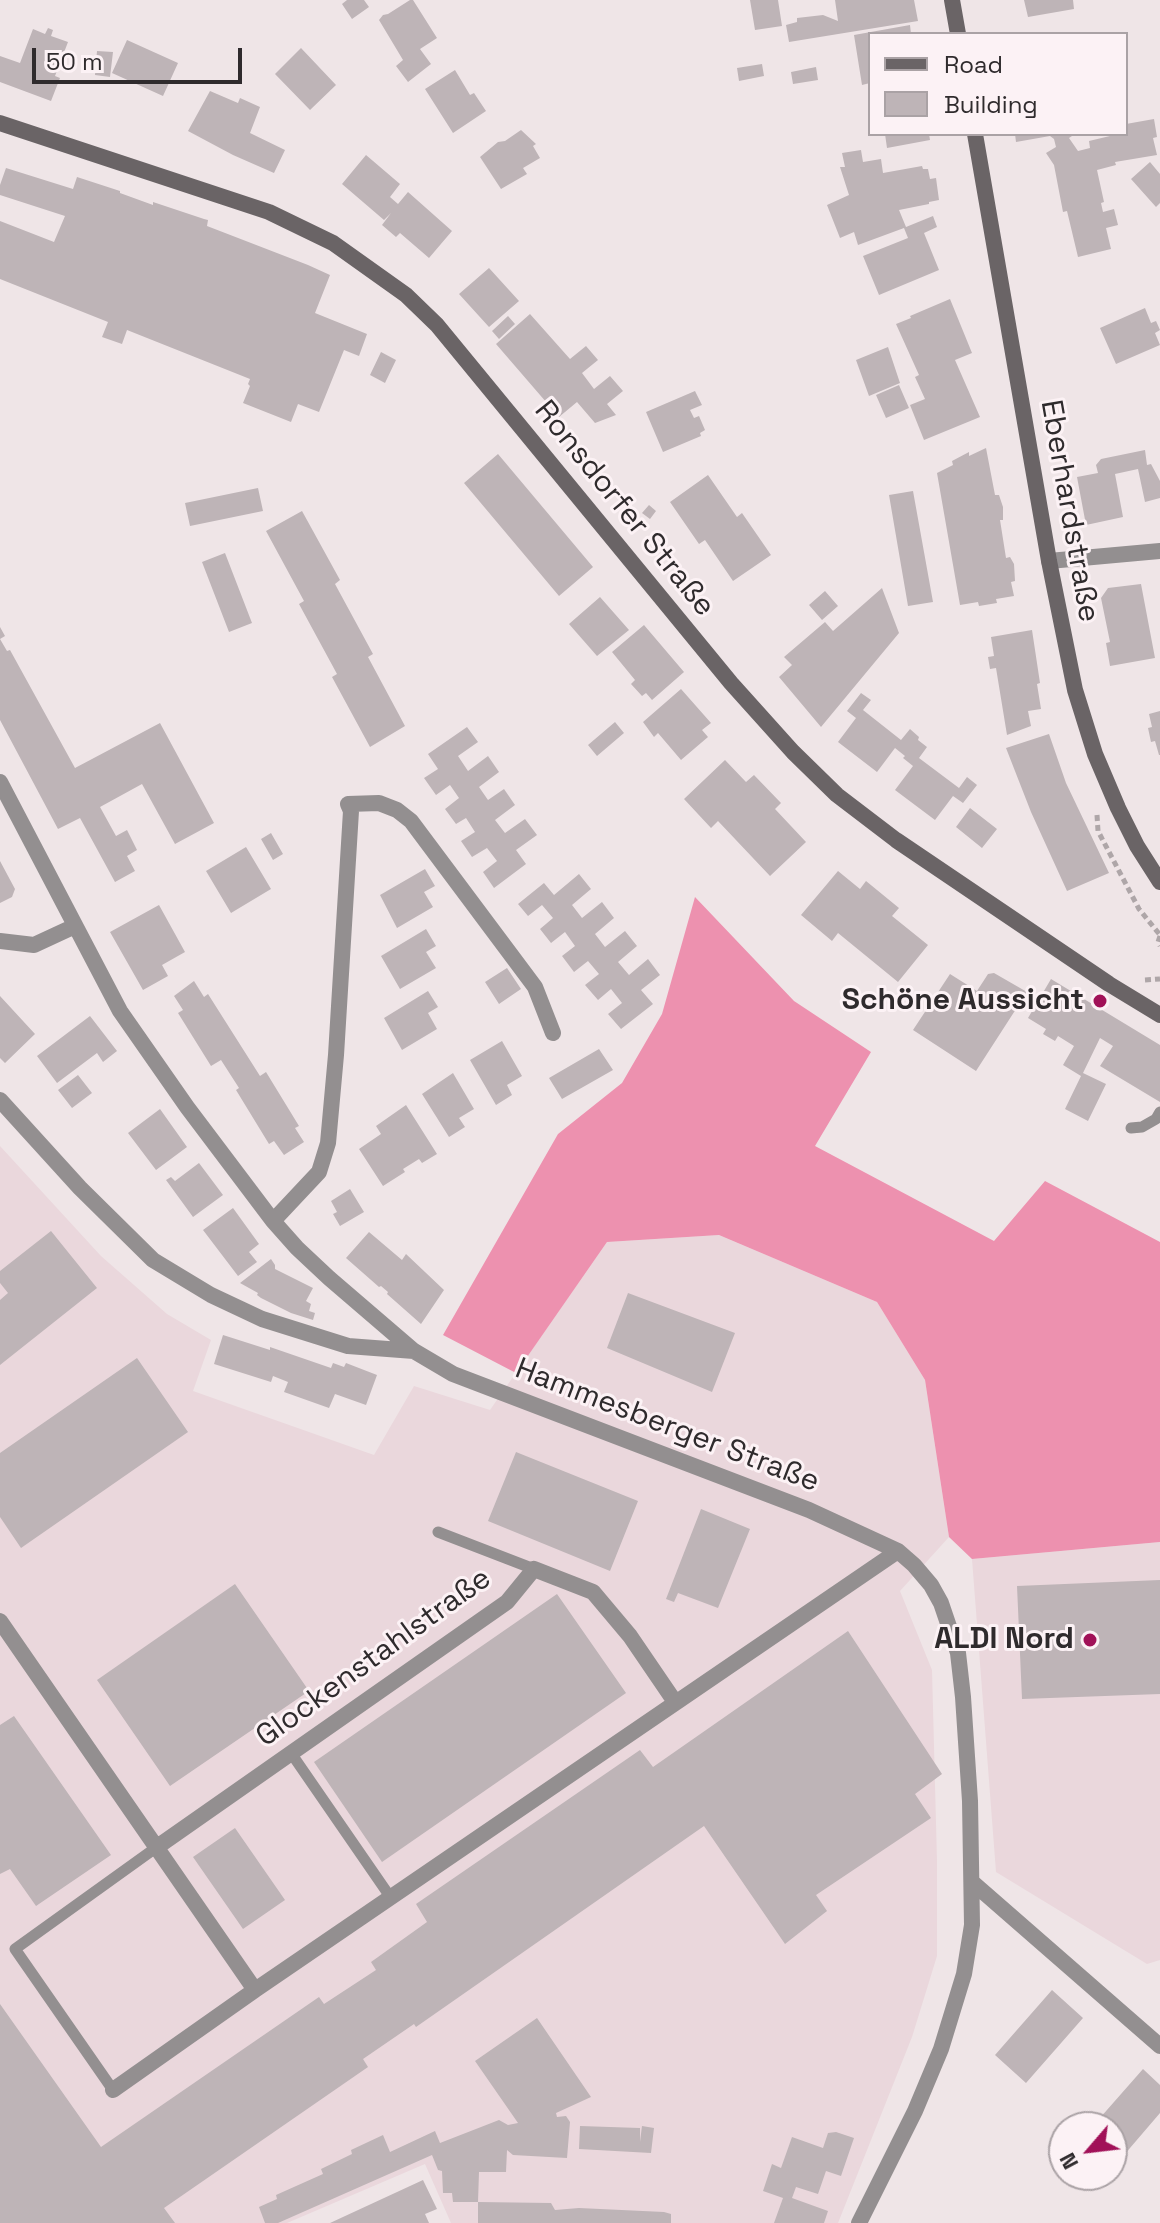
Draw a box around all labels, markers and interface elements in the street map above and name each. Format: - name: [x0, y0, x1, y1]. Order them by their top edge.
- scale bar: [36, 32, 246, 82]
- legend: [868, 32, 1128, 136]
- text: 50 m: [46, 46, 103, 77]
- text: Road: [944, 49, 1003, 80]
- text: Building: [944, 89, 1038, 120]
- street label: Ronsdorfer Straße: [526, 394, 722, 624]
- street label: Eberhardstraße: [1032, 397, 1106, 625]
- place label: Schöne Aussicht: [842, 983, 1084, 1019]
- marker: Schöne Aussicht: [1091, 992, 1109, 1010]
- street label: Hammesberger Straße: [510, 1351, 824, 1501]
- street label: Glockenstahlstraße: [250, 1561, 498, 1755]
- place label: ALDI Nord: [934, 1622, 1074, 1658]
- marker: ALDI Nord: [1081, 1631, 1099, 1649]
- north arrow: [1048, 2111, 1128, 2191]
- text: N: [1053, 2148, 1084, 2174]

